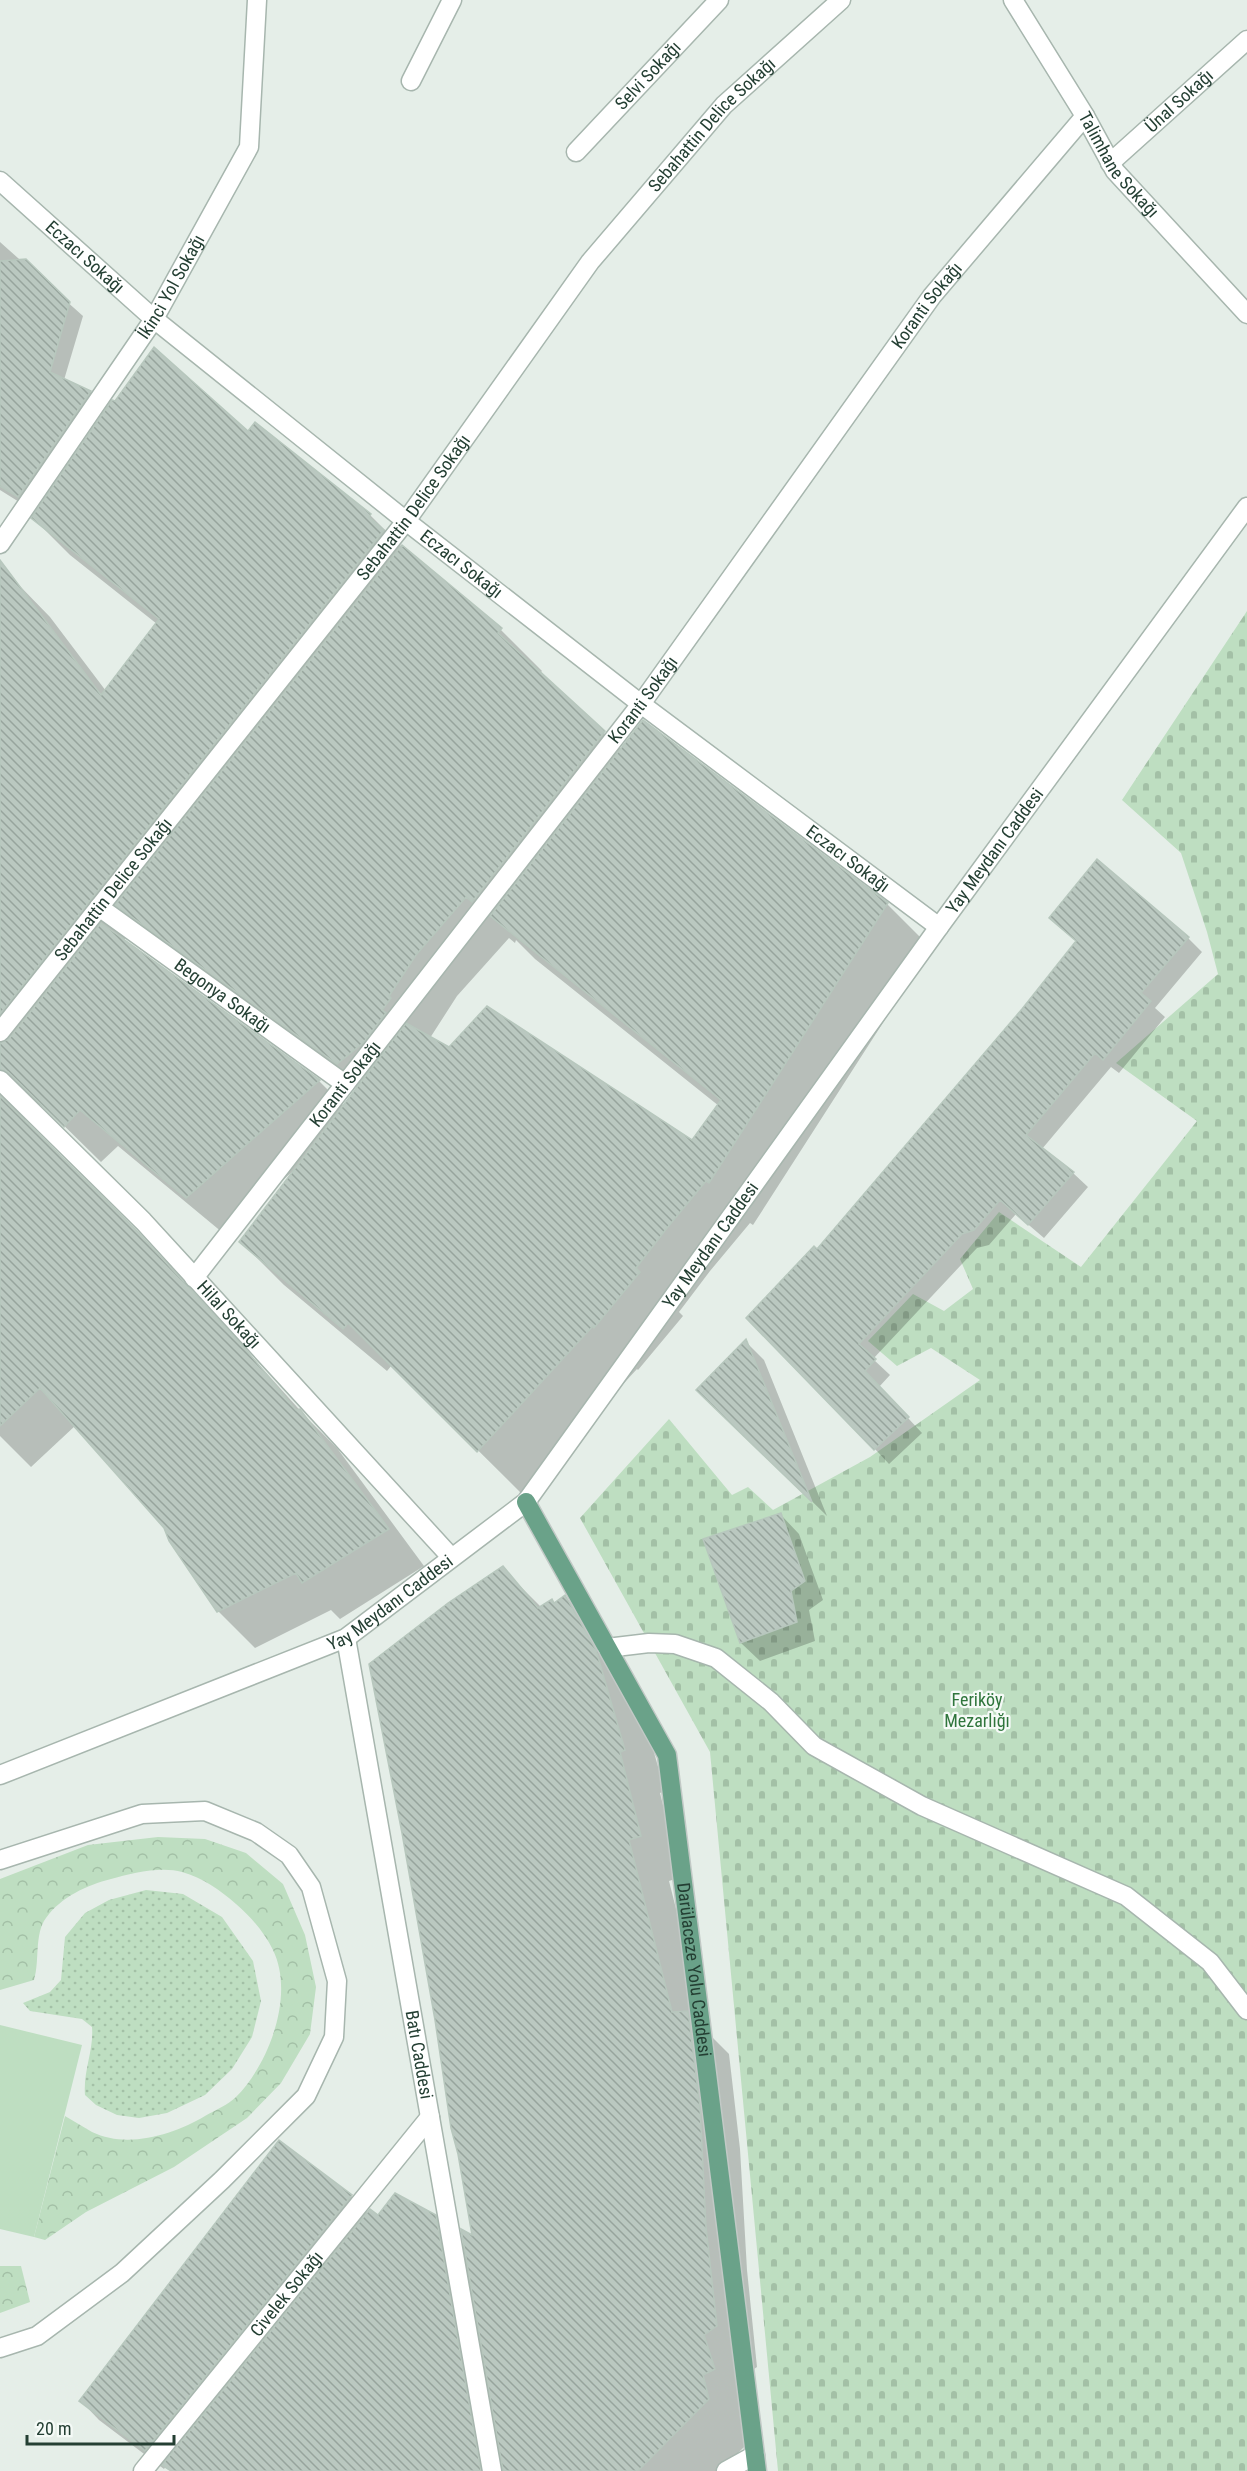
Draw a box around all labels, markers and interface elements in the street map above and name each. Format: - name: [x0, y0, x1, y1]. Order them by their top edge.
- street label: Selvi Sokağı: [610, 37, 685, 114]
- street label: Sebahattin Delice Sokağı: [644, 53, 779, 196]
- street label: Ünal Sokağı: [1141, 65, 1217, 136]
- street label: Talimhane Sokağı: [1075, 108, 1164, 222]
- street label: Eczacı Sokağı: [41, 216, 129, 297]
- street label: İkinci Yol Sokağı: [133, 231, 209, 343]
- street label: Koranti Sokağı: [887, 258, 966, 352]
- street label: Sebahattin Delice Sokağı: [352, 430, 474, 584]
- street label: Eczacı Sokağı: [416, 525, 507, 602]
- street label: Koranti Sokağı: [603, 652, 682, 747]
- street label: Yay Meydanı Caddesi: [941, 784, 1047, 918]
- street label: Sebahattin Delice Sokağı: [50, 814, 176, 965]
- street label: Eczacı Sokağı: [802, 820, 894, 896]
- street label: Begonya Sokağı: [171, 954, 275, 1037]
- street label: Koranti Sokağı: [305, 1037, 385, 1131]
- street label: Yay Meydanı Caddesi: [658, 1178, 763, 1312]
- street label: Hilal Sokağı: [193, 1276, 266, 1353]
- street label: Yay Meydanı Caddesi: [324, 1550, 457, 1654]
- park label: Feriköy Mezarlığı: [944, 1689, 1010, 1731]
- street label: Darülaceze Yolu Caddesi: [673, 1881, 716, 2058]
- street label: Batı Caddesi: [401, 2009, 438, 2101]
- street label: Civelek Sokağı: [245, 2247, 327, 2340]
- scale bar: [27, 2408, 174, 2446]
- text: 20 m: [36, 2418, 71, 2439]

